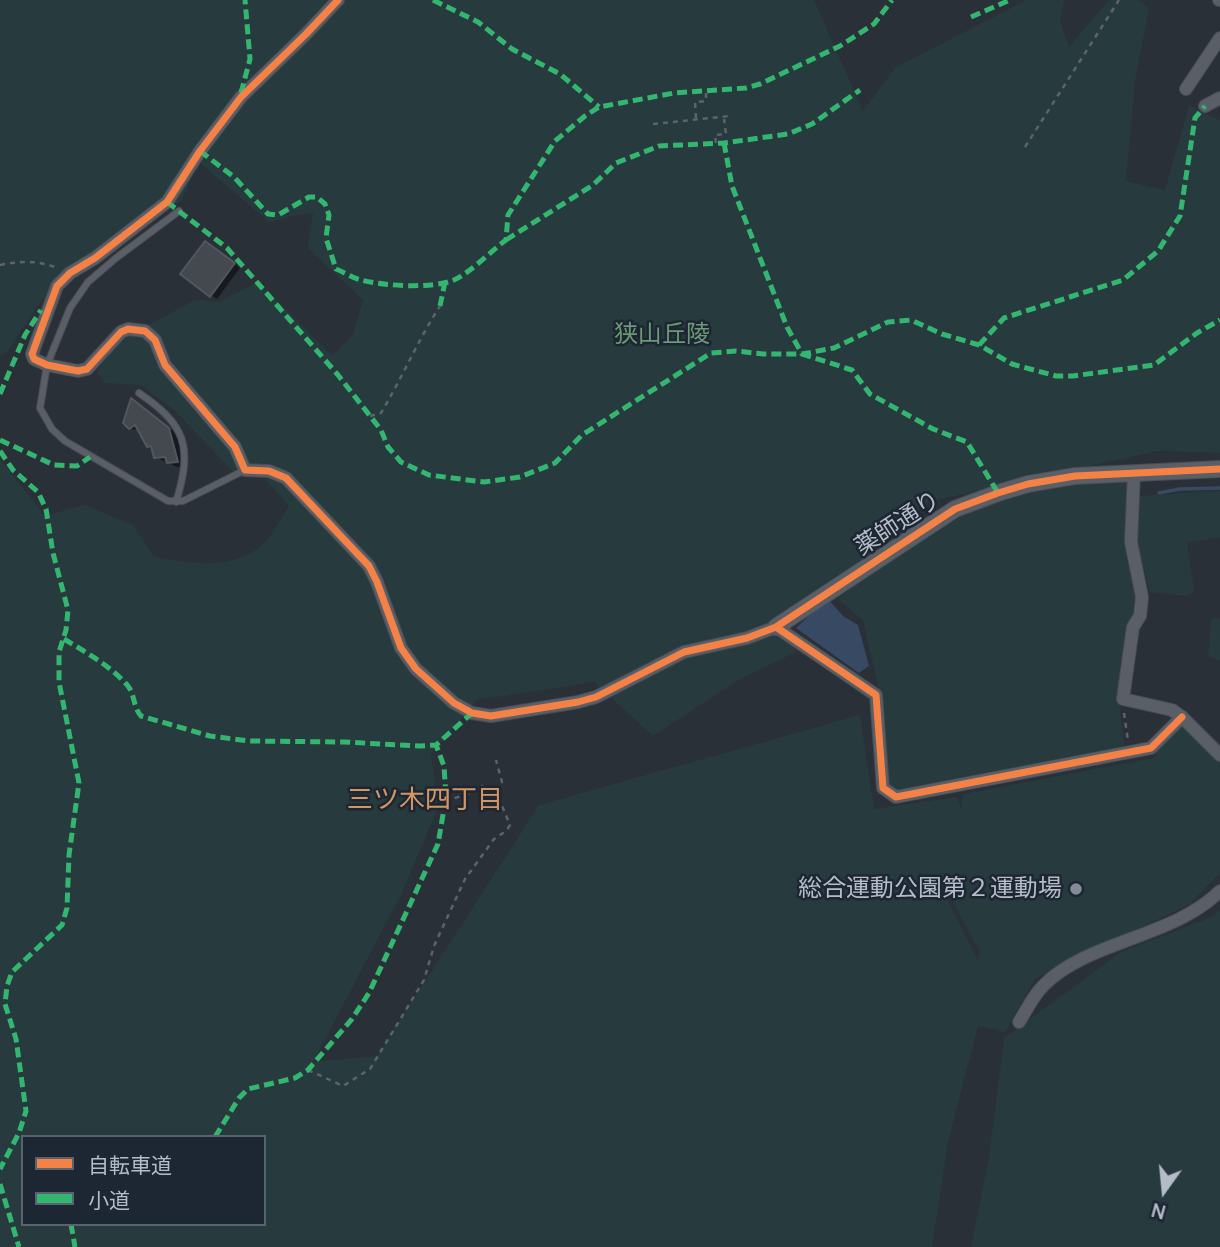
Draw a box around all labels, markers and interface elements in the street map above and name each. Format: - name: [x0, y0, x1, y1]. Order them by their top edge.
- park label: 狭山丘陵: [614, 321, 710, 349]
- street label: 薬師通り: [850, 486, 946, 562]
- district label: 三ツ木四丁目: [347, 785, 503, 817]
- place label: 総合運動公園第２運動場: [798, 875, 1062, 903]
- marker: 総合運動公園第２運動場: [1068, 881, 1084, 897]
- legend: [21, 1135, 266, 1226]
- text: 自転車道: [88, 1151, 172, 1179]
- north arrow: [1129, 1156, 1199, 1226]
- text: 小道: [88, 1186, 130, 1214]
- text: N: [1149, 1197, 1169, 1226]

